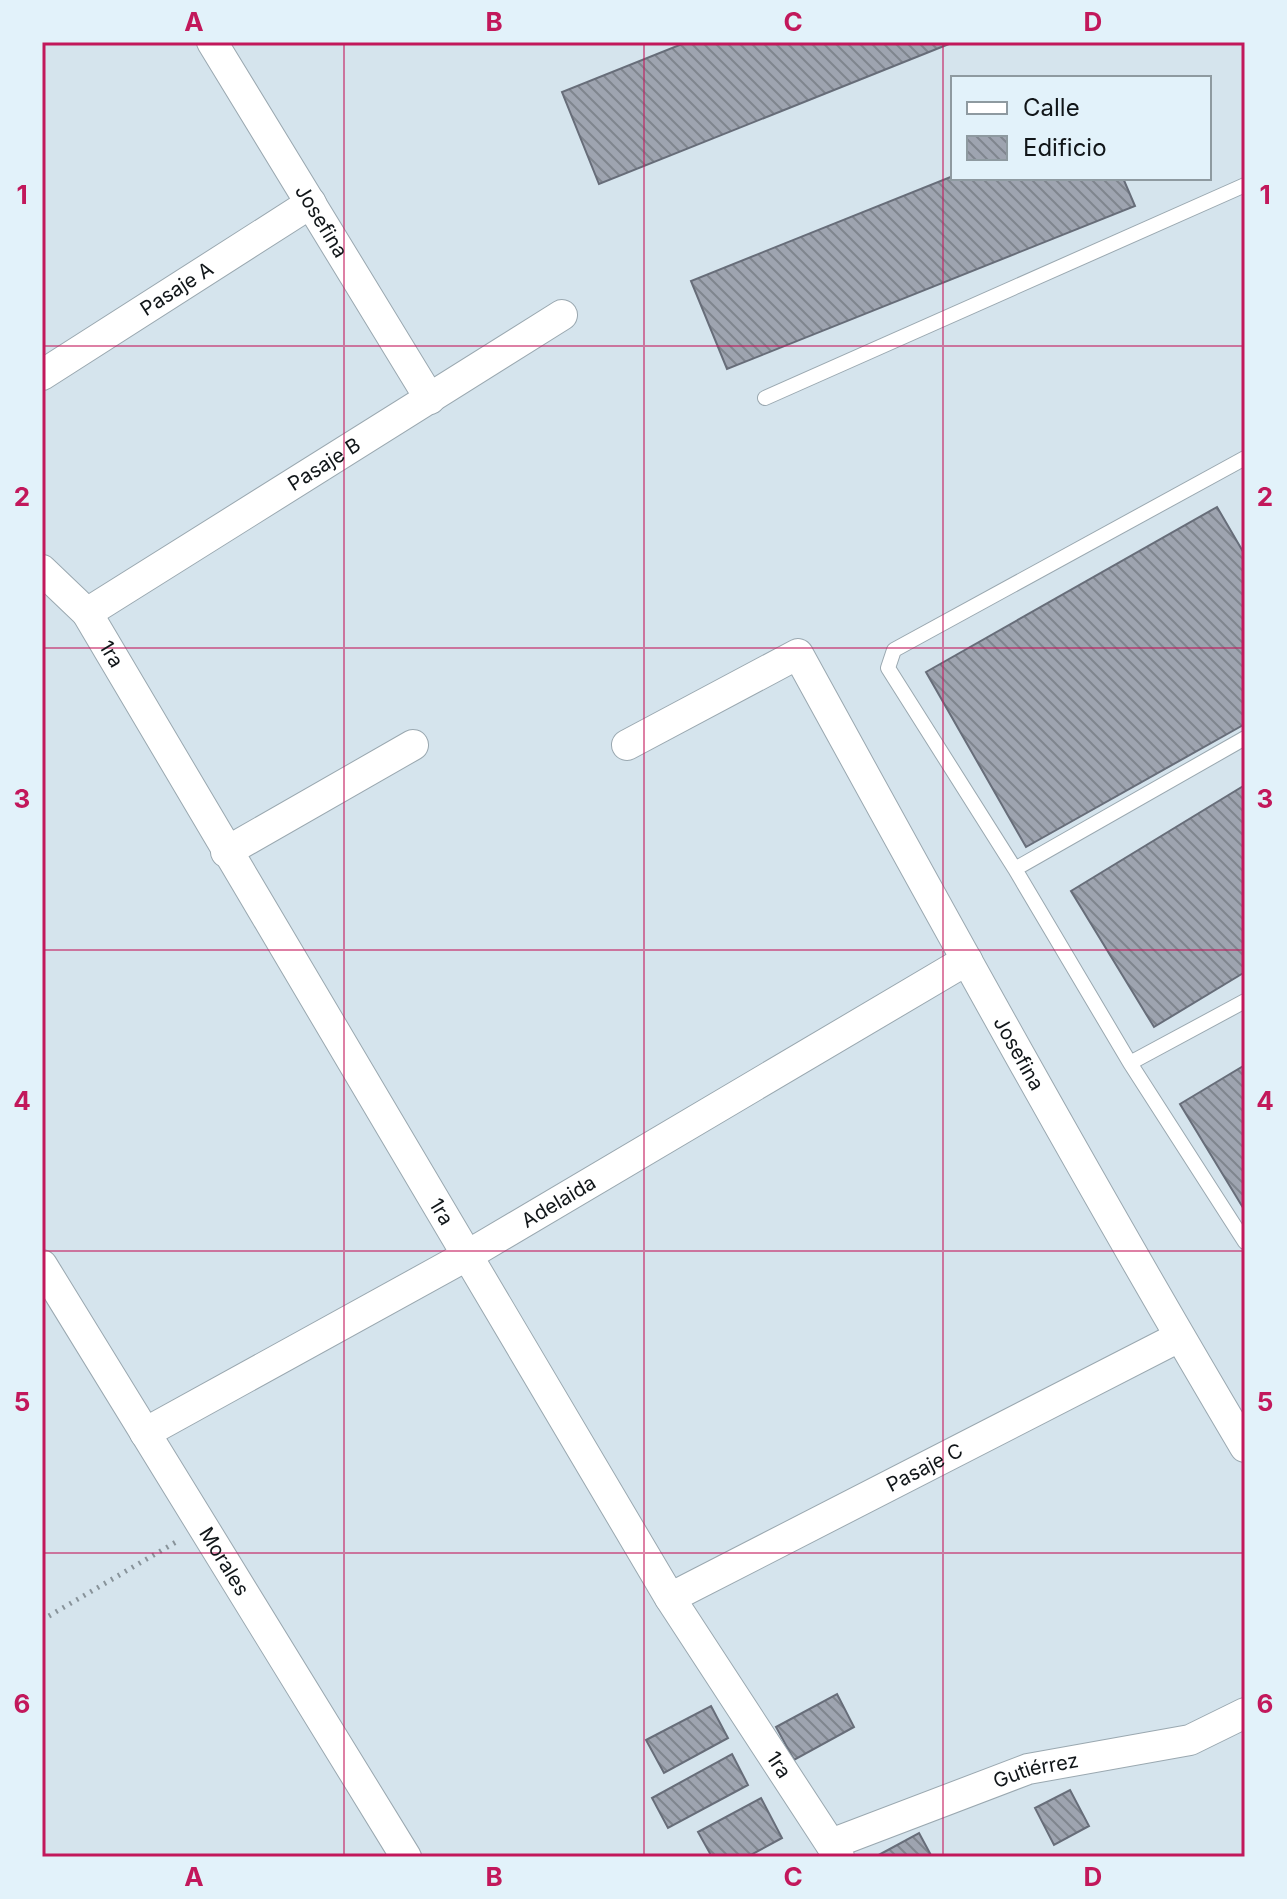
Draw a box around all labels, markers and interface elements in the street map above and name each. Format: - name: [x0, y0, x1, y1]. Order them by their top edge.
- text: A: [184, 6, 204, 37]
- text: B: [485, 6, 503, 37]
- text: C: [783, 6, 803, 37]
- text: D: [1084, 6, 1102, 37]
- legend: [951, 76, 1211, 180]
- text: Calle: [1023, 93, 1080, 122]
- text: Edificio: [1023, 133, 1107, 162]
- text: 1: [16, 179, 28, 210]
- text: 1: [1259, 179, 1271, 210]
- street label: Josefina: [290, 180, 353, 262]
- street label: Pasaje A: [136, 257, 218, 321]
- street label: Pasaje B: [283, 432, 365, 496]
- text: 2: [14, 481, 30, 512]
- text: 2: [1257, 481, 1273, 512]
- street label: 1ra: [94, 636, 129, 672]
- text: 3: [14, 783, 30, 814]
- text: 3: [1257, 783, 1273, 814]
- street label: Josefina: [988, 1012, 1049, 1095]
- text: 4: [13, 1085, 31, 1116]
- text: 4: [1256, 1085, 1274, 1116]
- street label: Adelaida: [517, 1170, 600, 1233]
- street label: 1ra: [424, 1194, 459, 1229]
- text: 5: [14, 1386, 30, 1417]
- text: 5: [1257, 1386, 1273, 1417]
- street label: Pasaje C: [882, 1438, 967, 1497]
- street label: Morales: [194, 1523, 254, 1600]
- text: 6: [14, 1688, 30, 1719]
- text: 6: [1257, 1688, 1273, 1719]
- street label: 1ra: [761, 1747, 796, 1783]
- street label: Gutiérrez: [990, 1748, 1080, 1793]
- text: A: [184, 1861, 204, 1892]
- text: B: [485, 1861, 503, 1892]
- text: C: [783, 1861, 803, 1892]
- text: D: [1084, 1861, 1102, 1892]

